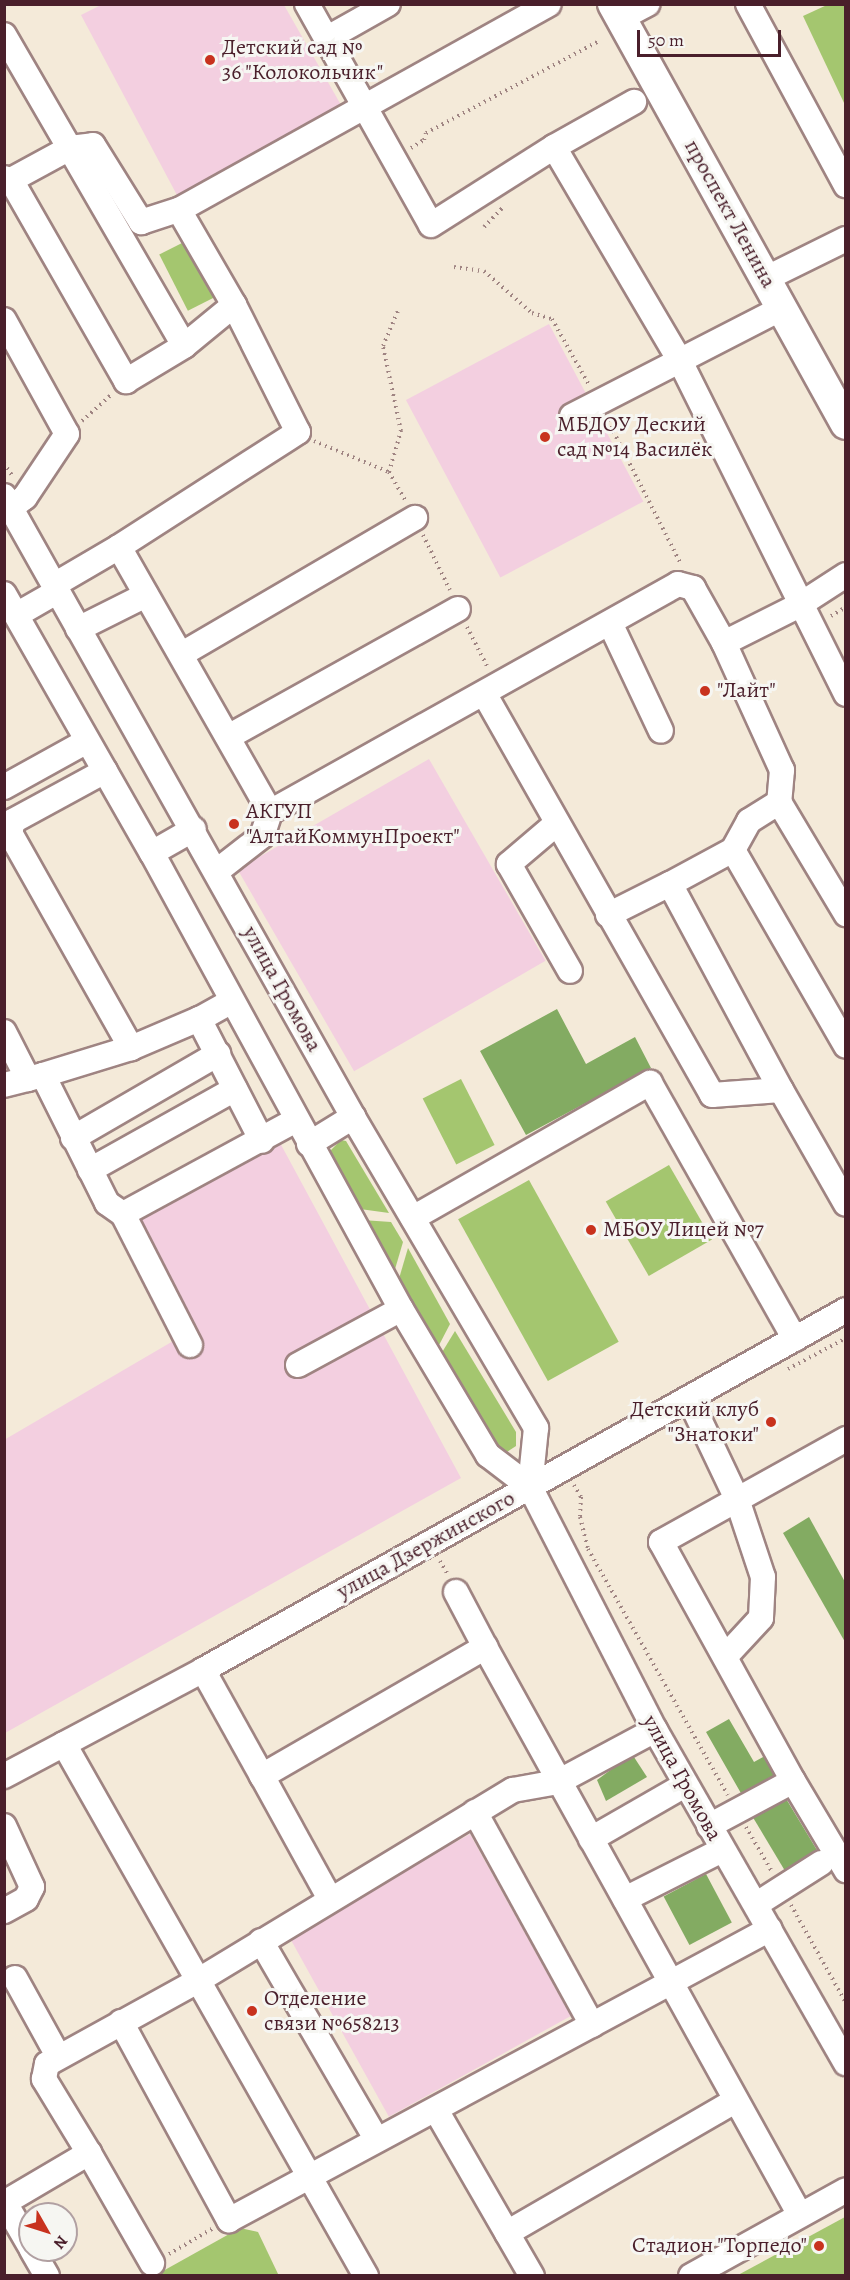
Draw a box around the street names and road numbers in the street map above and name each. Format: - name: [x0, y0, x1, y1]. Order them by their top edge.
- street label: проспект Ленина: [678, 135, 782, 293]
- street label: улица Громова: [237, 922, 327, 1056]
- street label: улица Дзержинского: [332, 1485, 520, 1605]
- street label: улица Громова: [637, 1711, 727, 1845]

